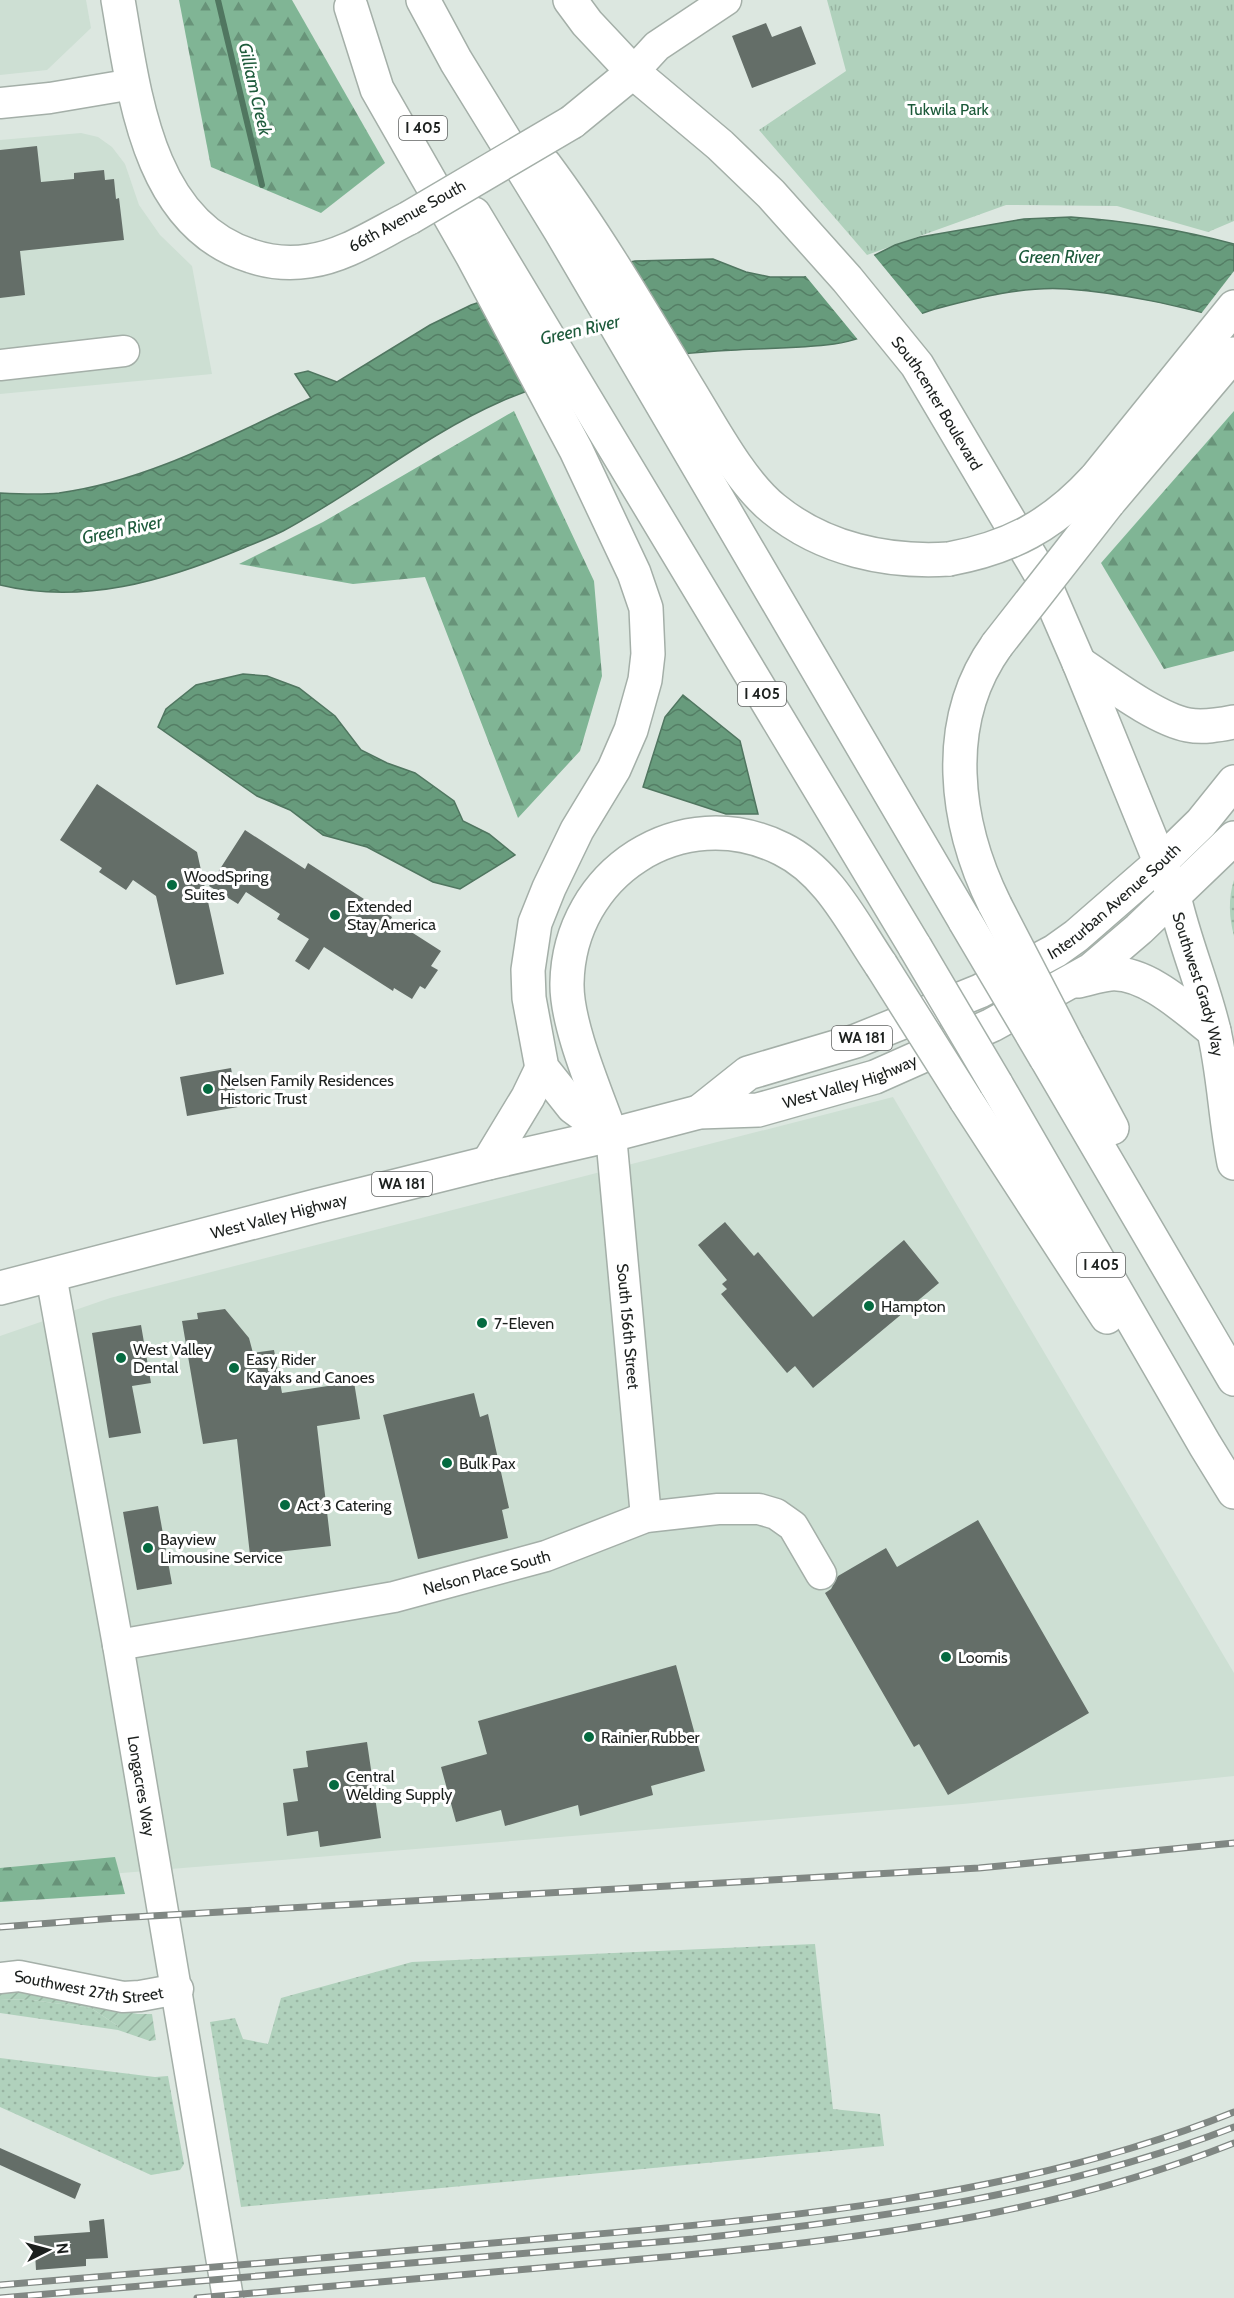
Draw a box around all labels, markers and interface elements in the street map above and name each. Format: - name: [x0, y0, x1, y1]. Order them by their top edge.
- water label: Gilliam Creek: [234, 40, 277, 139]
- park label: Tukwila Park: [907, 100, 990, 119]
- road number: I 405: [399, 116, 447, 140]
- street label: 66th Avenue South: [345, 176, 469, 256]
- water label: Green River: [1018, 246, 1101, 268]
- water label: Green River: [538, 310, 624, 350]
- street label: Southcenter Boulevard: [888, 332, 986, 473]
- water label: Green River: [80, 510, 166, 549]
- road number: I 405: [738, 682, 786, 706]
- street label: Interurban Avenue South: [1044, 839, 1184, 963]
- place label: WoodSpring Suites: [184, 867, 269, 904]
- marker: WoodSpring Suites: [165, 878, 179, 892]
- place label: Extended Stay America: [347, 897, 436, 934]
- marker: Extended Stay America: [328, 908, 342, 922]
- street label: Southwest Grady Way: [1169, 910, 1228, 1058]
- road number: WA 181: [832, 1026, 892, 1050]
- street label: West Valley Highway: [780, 1050, 920, 1112]
- place label: Nelsen Family Residences Historic Trust: [220, 1071, 394, 1108]
- marker: Nelsen Family Residences Historic Trust: [201, 1082, 215, 1096]
- road number: WA 181: [372, 1172, 432, 1196]
- street label: West Valley Highway: [208, 1189, 349, 1243]
- road number: I 405: [1077, 1253, 1125, 1277]
- street label: South 156th Street: [613, 1263, 644, 1390]
- place label: Hampton: [881, 1297, 946, 1316]
- marker: Hampton: [862, 1299, 876, 1313]
- place label: 7-Eleven: [494, 1314, 554, 1333]
- marker: 7-Eleven: [475, 1316, 489, 1330]
- place label: West Valley Dental: [133, 1340, 212, 1377]
- place label: Easy Rider Kayaks and Canoes: [246, 1350, 375, 1387]
- marker: West Valley Dental: [114, 1351, 128, 1365]
- marker: Easy Rider Kayaks and Canoes: [227, 1361, 241, 1375]
- place label: Bulk Pax: [459, 1454, 516, 1473]
- marker: Bulk Pax: [440, 1456, 454, 1470]
- place label: Act 3 Catering: [297, 1496, 392, 1515]
- marker: Act 3 Catering: [278, 1498, 292, 1512]
- place label: Bayview Limousine Service: [160, 1530, 283, 1567]
- marker: Bayview Limousine Service: [141, 1541, 155, 1555]
- street label: Nelson Place South: [421, 1546, 552, 1598]
- place label: Loomis: [958, 1648, 1008, 1667]
- marker: Loomis: [939, 1650, 953, 1664]
- place label: Rainier Rubber: [601, 1728, 701, 1747]
- marker: Rainier Rubber: [582, 1730, 596, 1744]
- street label: Longacres Way: [124, 1734, 160, 1838]
- place label: Central Welding Supply: [346, 1767, 452, 1804]
- marker: Central Welding Supply: [327, 1778, 341, 1792]
- street label: Southwest 27th Street: [13, 1966, 165, 2007]
- north arrow: [18, 2220, 78, 2280]
- text: N: [52, 2242, 72, 2255]

